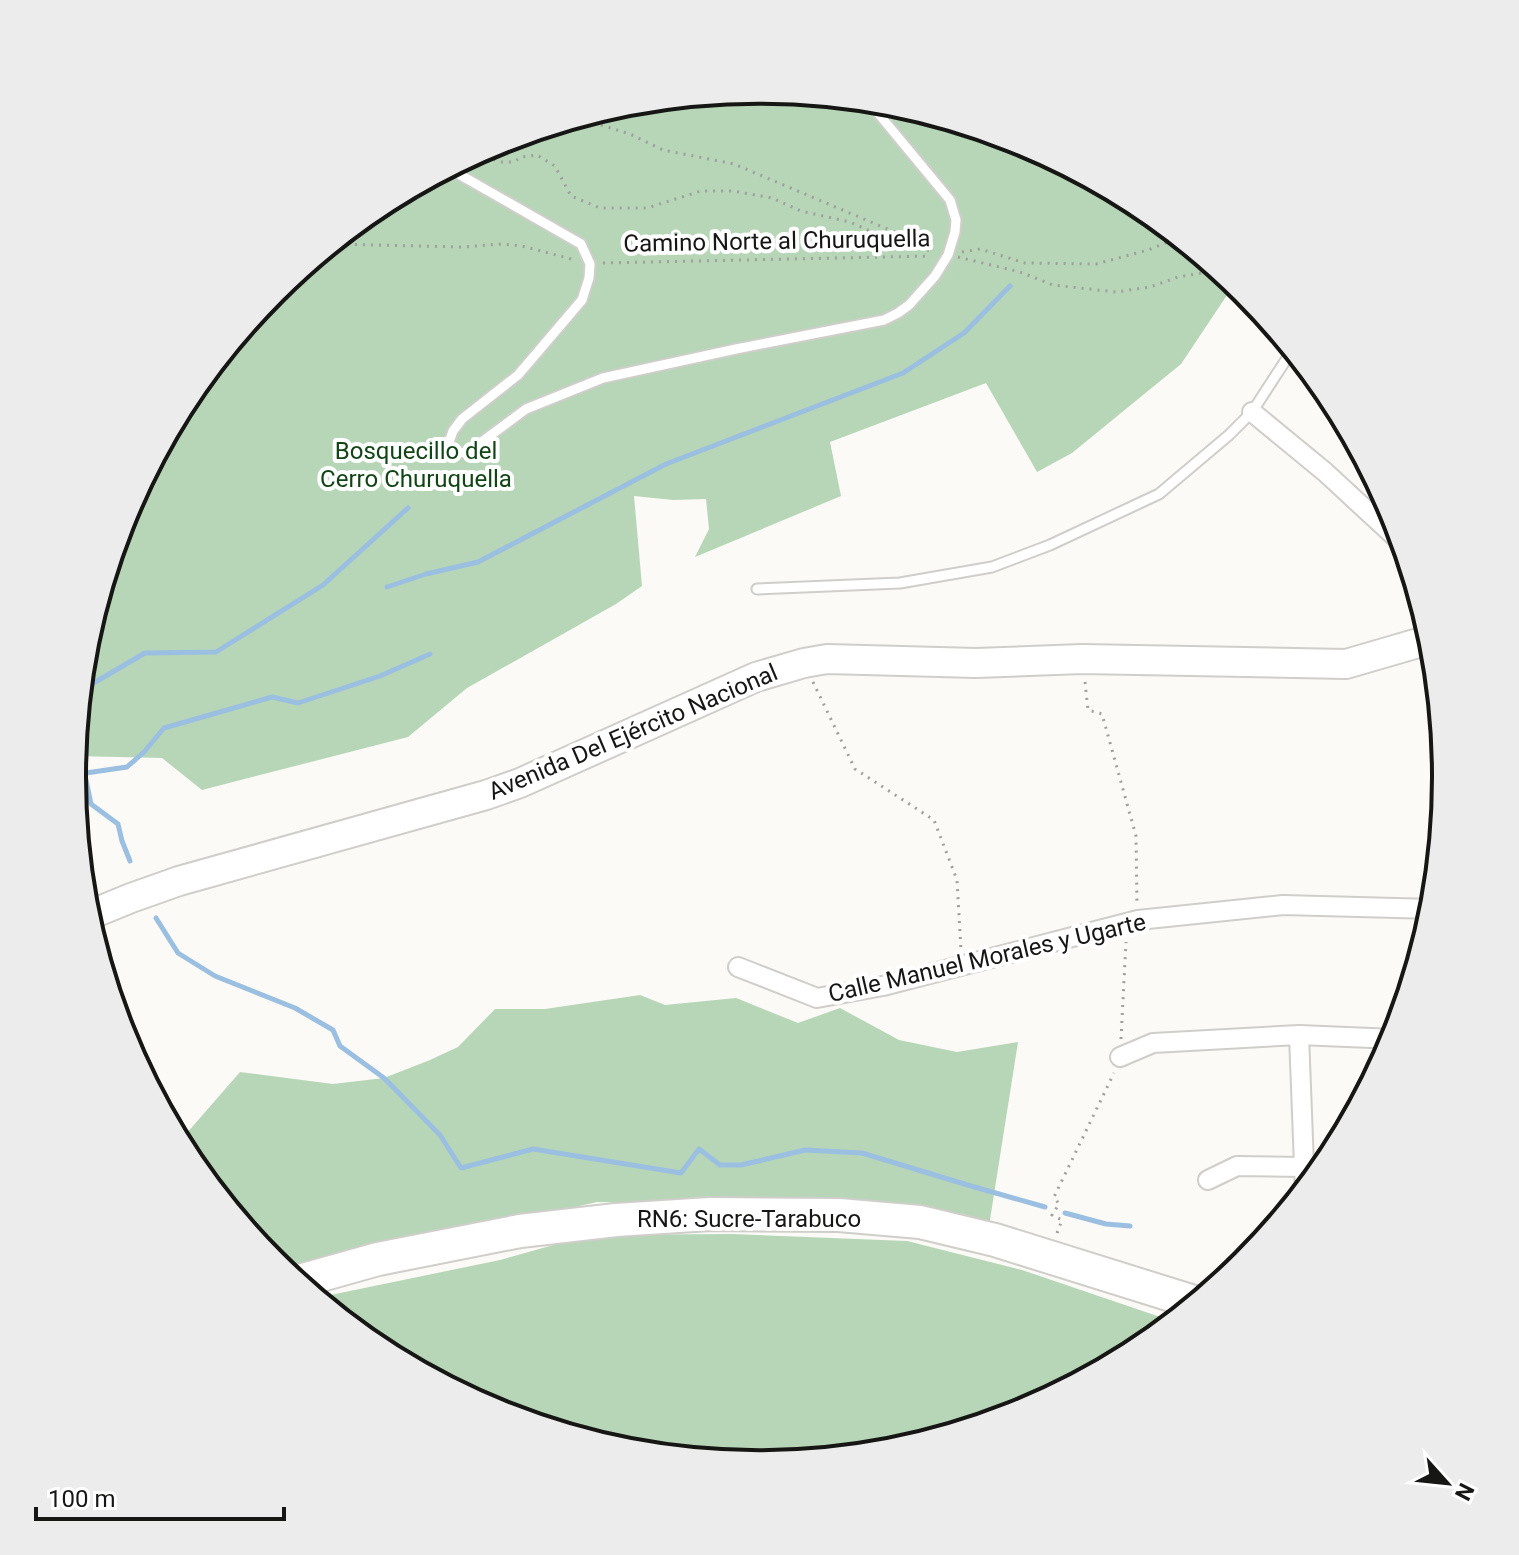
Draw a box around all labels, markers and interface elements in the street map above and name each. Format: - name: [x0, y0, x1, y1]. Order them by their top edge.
- street label: Camino Norte al Churuquella: [623, 224, 931, 258]
- park label: Bosquecillo del Cerro Churuquella: [320, 437, 512, 493]
- street label: Avenida Del Ejército Nacional: [484, 658, 782, 806]
- street label: Calle Manuel Morales y Ugarte: [826, 908, 1148, 1008]
- street label: RN6: Sucre-Tarabuco: [637, 1205, 861, 1233]
- north arrow: [1407, 1443, 1487, 1523]
- scale bar: [36, 1471, 284, 1521]
- text: N: [1450, 1479, 1479, 1504]
- text: 100 m: [48, 1485, 115, 1513]

